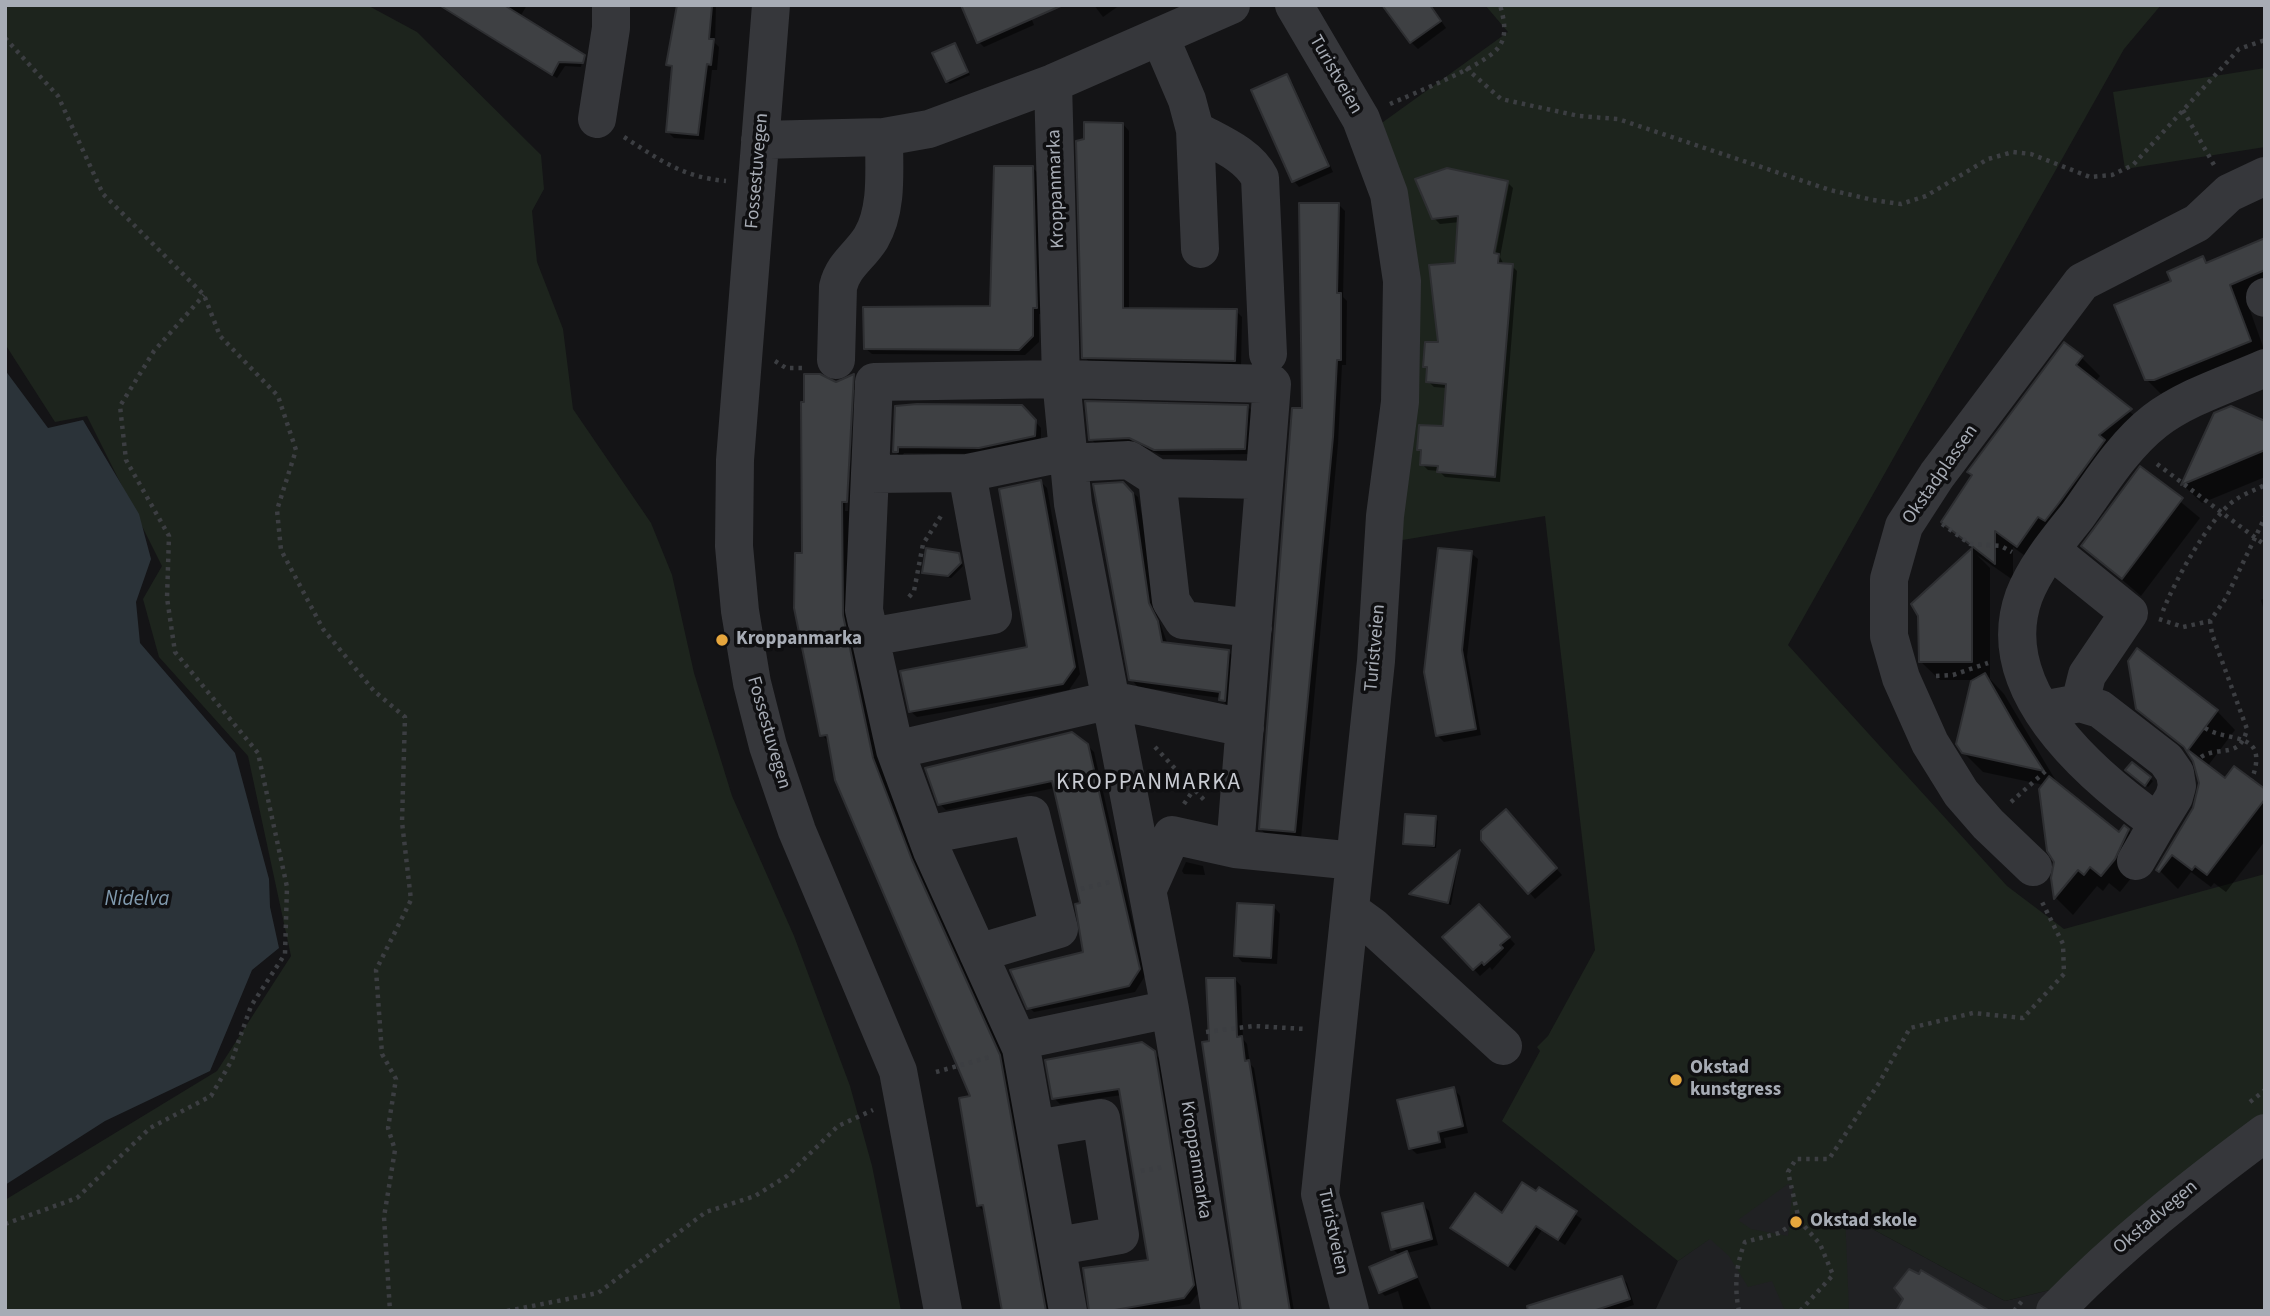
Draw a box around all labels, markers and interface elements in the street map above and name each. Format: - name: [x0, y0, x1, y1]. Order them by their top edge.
- street label: Turistveien: [1303, 31, 1367, 119]
- street label: Fossestuvegen: [742, 112, 774, 230]
- street label: Kroppanmarka: [1044, 129, 1070, 249]
- street label: Okstadplassen: [1898, 421, 1984, 529]
- street label: Turistveien: [1361, 603, 1391, 693]
- place label: Kroppanmarka: [736, 629, 862, 651]
- marker: Kroppanmarka: [714, 632, 730, 648]
- street label: Fossestuvegen: [741, 674, 795, 792]
- district label: KROPPANMARKA: [1058, 770, 1240, 798]
- water label: Nidelva: [104, 887, 170, 913]
- place label: Okstad kunstgress: [1690, 1058, 1781, 1102]
- marker: Okstad kunstgress: [1668, 1072, 1684, 1088]
- street label: Kroppanmarka: [1174, 1099, 1216, 1221]
- street label: Okstadvegen: [2109, 1176, 2203, 1260]
- street label: Turistveien: [1312, 1187, 1352, 1277]
- place label: Okstad skole: [1810, 1211, 1917, 1233]
- marker: Okstad skole: [1788, 1214, 1804, 1230]

